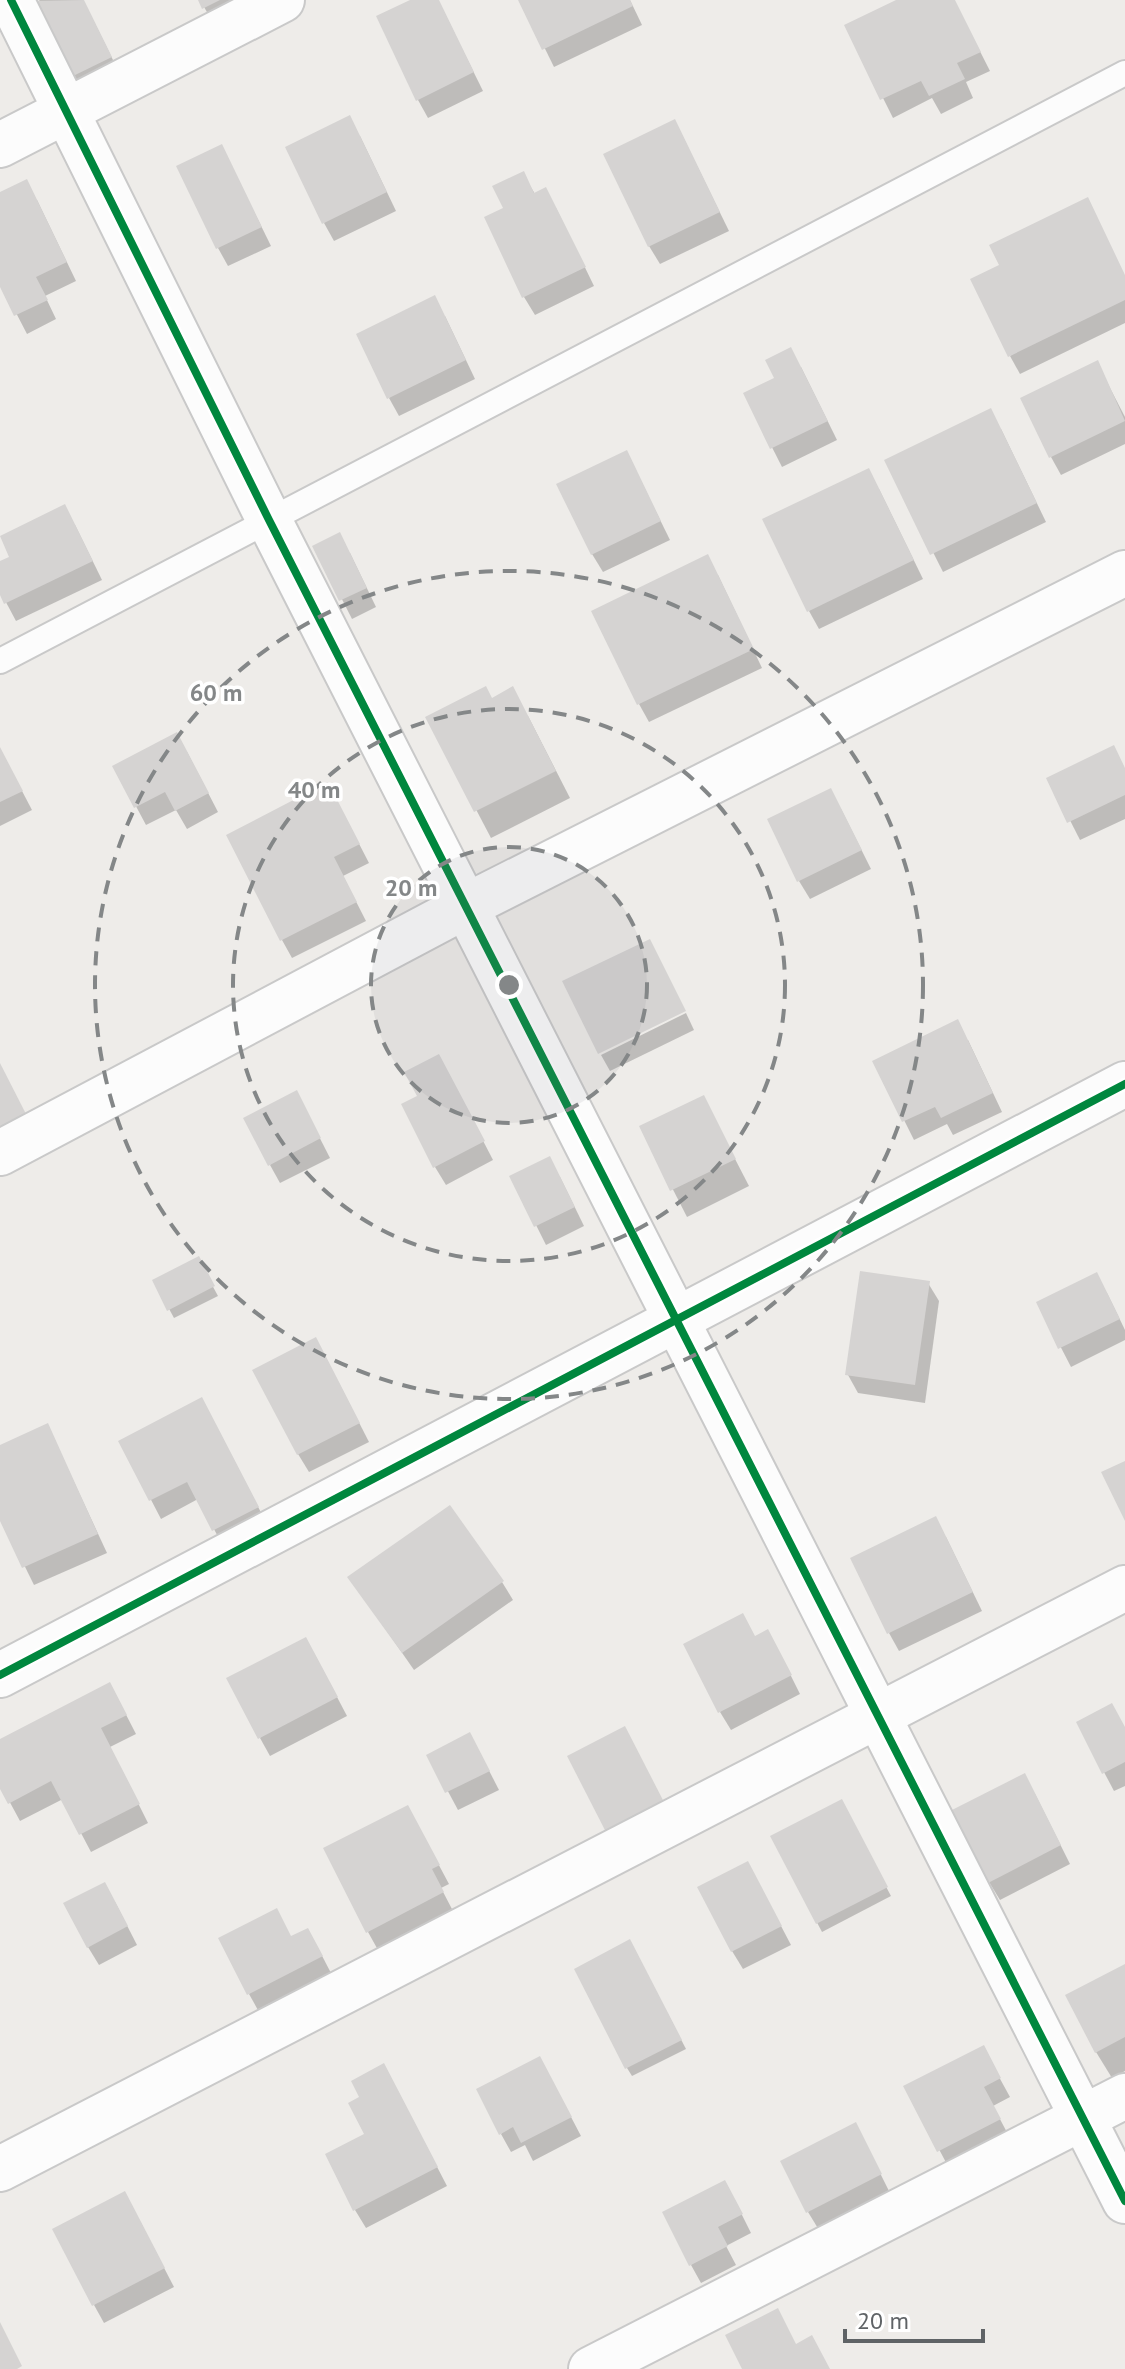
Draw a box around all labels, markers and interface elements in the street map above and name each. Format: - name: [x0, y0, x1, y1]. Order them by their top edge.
- text: 60 m: [190, 677, 242, 708]
- text: 40 m: [288, 774, 340, 805]
- text: 20 m: [385, 872, 437, 903]
- centre of rings: [495, 971, 523, 999]
- scale bar: [845, 2293, 983, 2343]
- text: 20 m: [857, 2305, 909, 2336]

